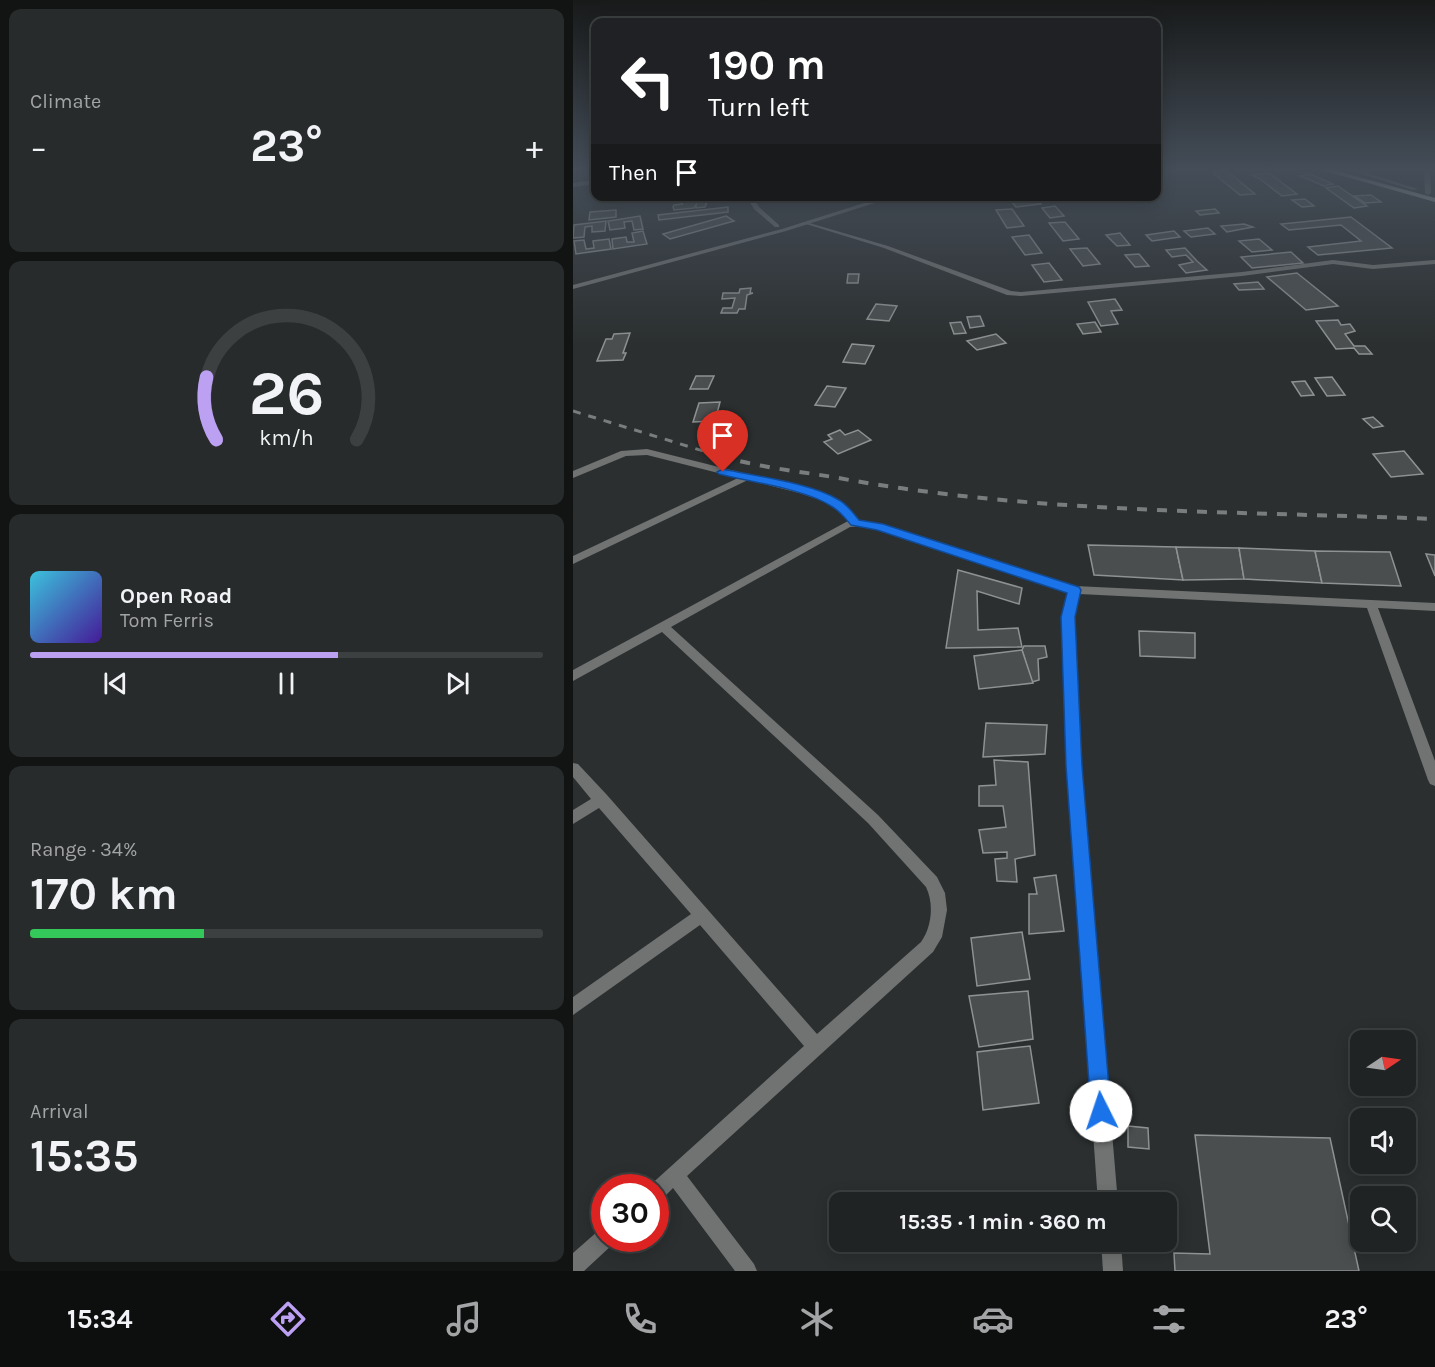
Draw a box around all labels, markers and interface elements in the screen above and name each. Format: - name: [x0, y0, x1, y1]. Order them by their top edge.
- text: 190 m: [708, 40, 826, 90]
- icon: left: [609, 42, 687, 120]
- text: Climate: [30, 90, 101, 113]
- text: Turn left: [708, 91, 809, 123]
- text: 23°: [250, 120, 323, 172]
- text: −: [30, 128, 47, 166]
- text: +: [526, 128, 543, 166]
- icon: arrive: [670, 156, 703, 189]
- text: Then: [609, 160, 658, 186]
- text: 26: [249, 357, 324, 430]
- pin: [697, 410, 748, 472]
- icon: arrive: [706, 419, 739, 452]
- text: km/h: [259, 426, 314, 451]
- text: Open Road: [120, 583, 232, 609]
- text: Tom Ferris: [120, 609, 214, 632]
- icon: previous: [99, 667, 132, 700]
- icon: pause: [270, 667, 303, 700]
- icon: next: [441, 667, 474, 700]
- text: Range · 34%: [30, 838, 137, 861]
- text: 170 km: [30, 868, 178, 920]
- north arrow: [1350, 1030, 1416, 1096]
- map controls: [1350, 1030, 1416, 1252]
- position arrow: [1069, 1079, 1133, 1143]
- text: Arrival: [30, 1100, 89, 1123]
- button: sound: [1350, 1108, 1416, 1174]
- text: 15:35: [30, 1130, 139, 1182]
- speed limit sign: 30: [591, 1174, 669, 1252]
- button: search: [1350, 1186, 1416, 1252]
- text: 15:35 · 1 min · 360 m: [899, 1209, 1107, 1235]
- icon: directions: [267, 1298, 309, 1340]
- icon: music: [443, 1298, 485, 1340]
- icon: phone: [619, 1298, 661, 1340]
- icon: climate: [796, 1298, 838, 1340]
- icon: car: [972, 1298, 1014, 1340]
- icon: filters: [1148, 1298, 1190, 1340]
- text: 15:34: [67, 1303, 133, 1335]
- text: 23°: [1324, 1303, 1368, 1335]

